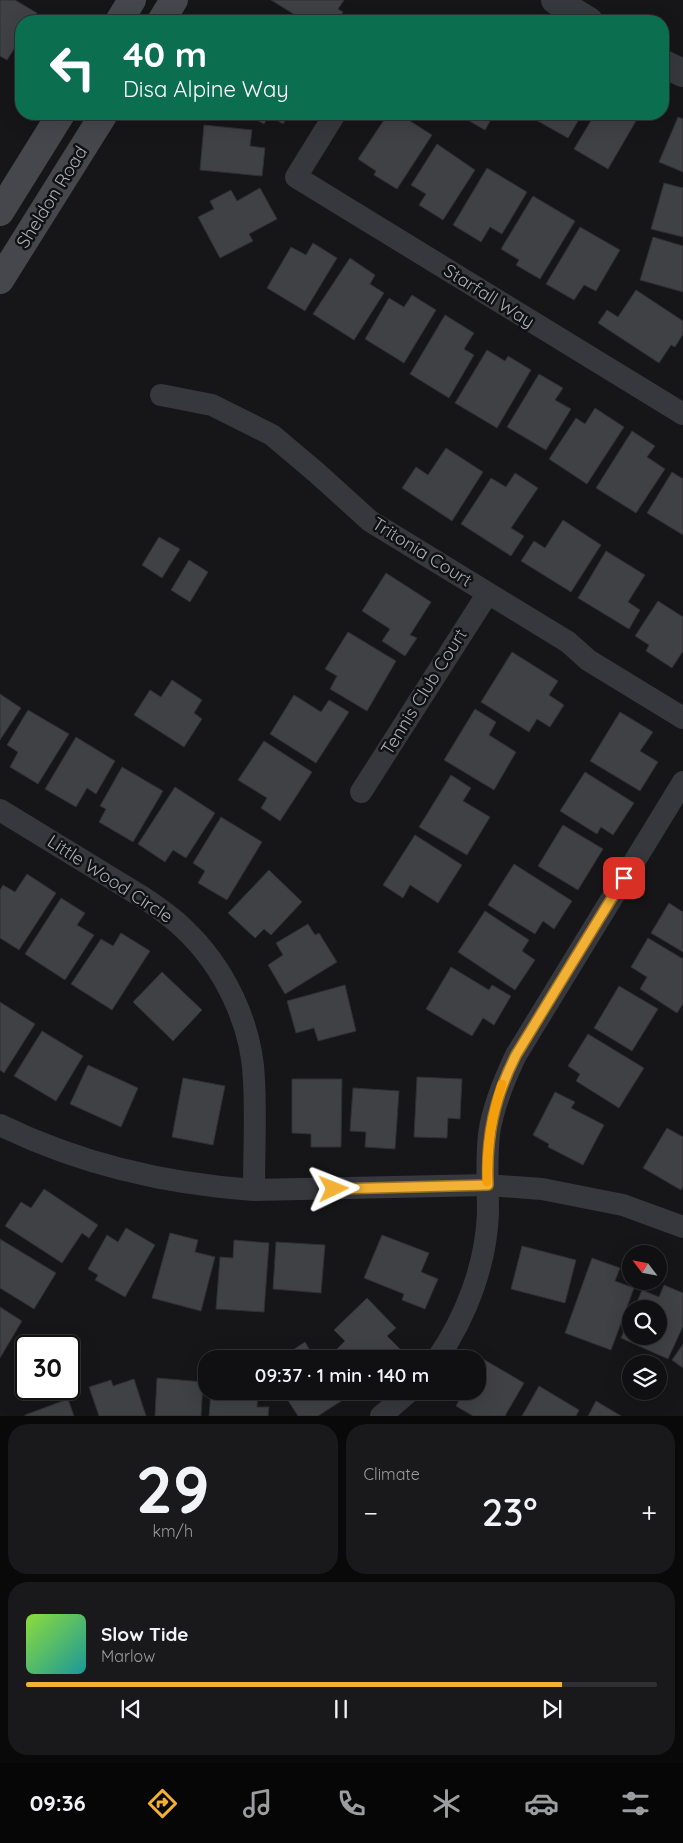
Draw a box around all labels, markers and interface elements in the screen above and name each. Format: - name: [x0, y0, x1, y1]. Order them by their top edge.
- text: 40 m: [123, 32, 207, 76]
- icon: left: [40, 35, 105, 100]
- text: Disa Alpine Way: [123, 75, 289, 103]
- street label: Sheldon Road: [11, 141, 92, 252]
- street label: Starfall Way: [439, 259, 539, 333]
- street label: Tritonia Court: [368, 512, 476, 591]
- street label: Tennis Club Court: [375, 624, 472, 759]
- street label: Little Wood Circle: [43, 829, 177, 928]
- pin: [603, 857, 645, 899]
- icon: arrive: [610, 864, 638, 892]
- position arrow: [307, 1162, 359, 1214]
- north arrow: [622, 1245, 668, 1290]
- map controls: [622, 1245, 667, 1400]
- button: search: [622, 1300, 667, 1345]
- speed limit sign: 30: [15, 1335, 80, 1400]
- button: layers: [622, 1355, 667, 1400]
- text: 09:37 · 1 min · 140 m: [255, 1363, 429, 1387]
- text: 29: [136, 1448, 210, 1529]
- text: Climate: [364, 1464, 420, 1484]
- text: 23°: [482, 1488, 538, 1536]
- text: −: [364, 1495, 378, 1530]
- text: +: [641, 1495, 657, 1530]
- text: km/h: [152, 1521, 193, 1541]
- text: Slow Tide: [101, 1622, 189, 1646]
- text: Marlow: [101, 1646, 155, 1666]
- icon: previous: [117, 1695, 145, 1723]
- icon: pause: [327, 1695, 355, 1723]
- icon: next: [538, 1695, 566, 1723]
- icon: directions: [145, 1786, 180, 1821]
- icon: music: [240, 1786, 275, 1821]
- icon: phone: [334, 1786, 369, 1821]
- icon: climate: [429, 1786, 464, 1821]
- icon: car: [524, 1786, 559, 1821]
- icon: filters: [618, 1786, 653, 1821]
- text: 09:36: [30, 1789, 86, 1817]

